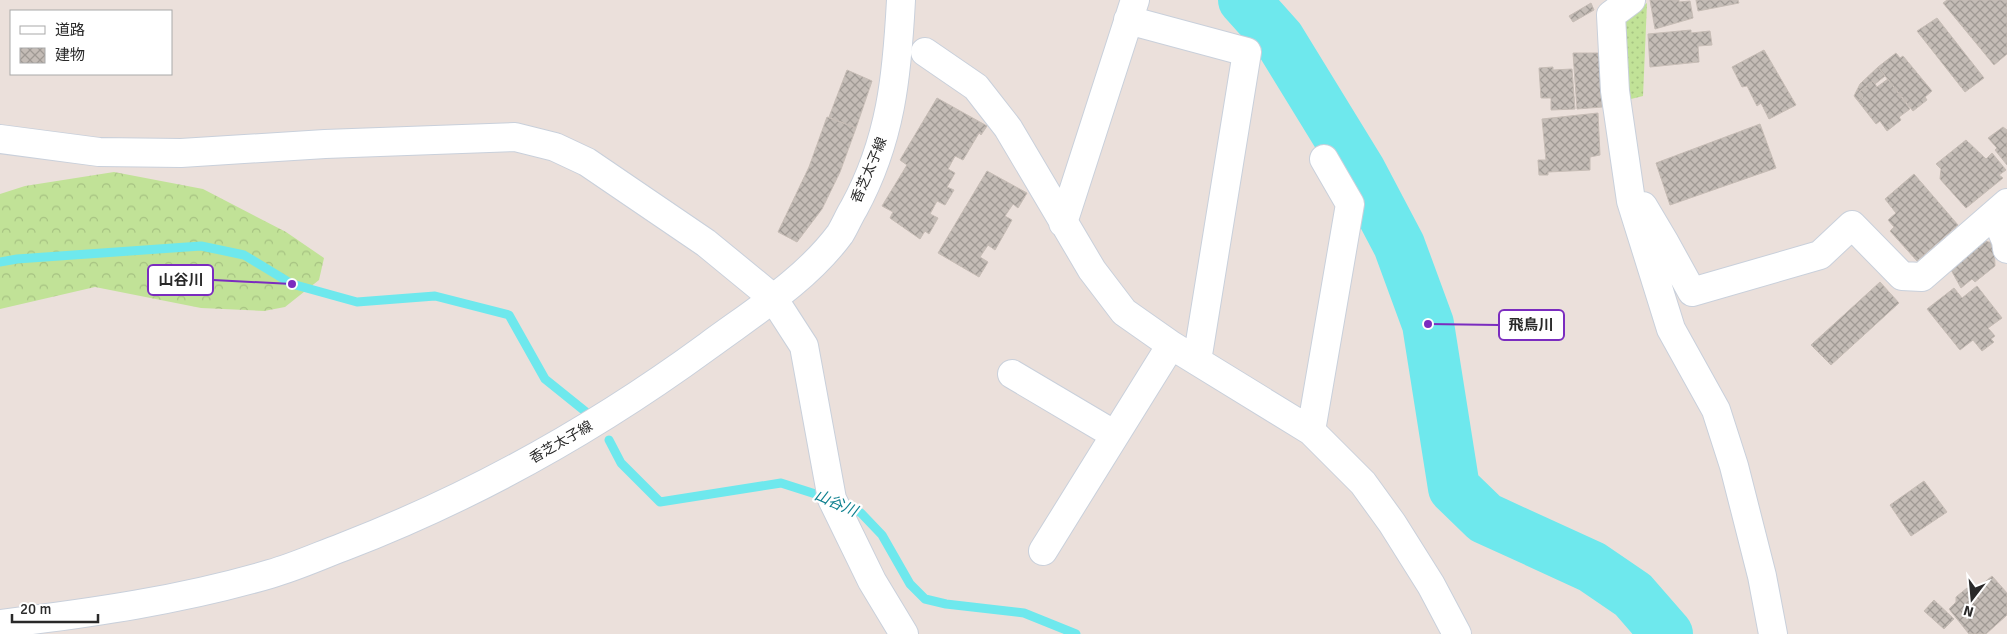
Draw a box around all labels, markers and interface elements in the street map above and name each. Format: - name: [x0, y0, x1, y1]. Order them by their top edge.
- legend: [10, 10, 172, 75]
- text: 道路: [55, 21, 85, 39]
- text: 建物: [55, 46, 85, 64]
- street label: 香芝太子線: [848, 134, 890, 206]
- callout: 山谷川: [148, 265, 213, 295]
- text: 山谷川: [158, 271, 204, 289]
- callout: 飛鳥川: [1499, 310, 1564, 340]
- text: 飛鳥川: [1508, 316, 1554, 334]
- street label: 香芝太子線: [526, 417, 596, 467]
- water label: 山谷川: [812, 486, 862, 521]
- north arrow: [1947, 574, 1997, 624]
- scale bar: [12, 592, 99, 624]
- text: 20 m: [20, 600, 51, 618]
- text: N: [1962, 602, 1976, 621]

